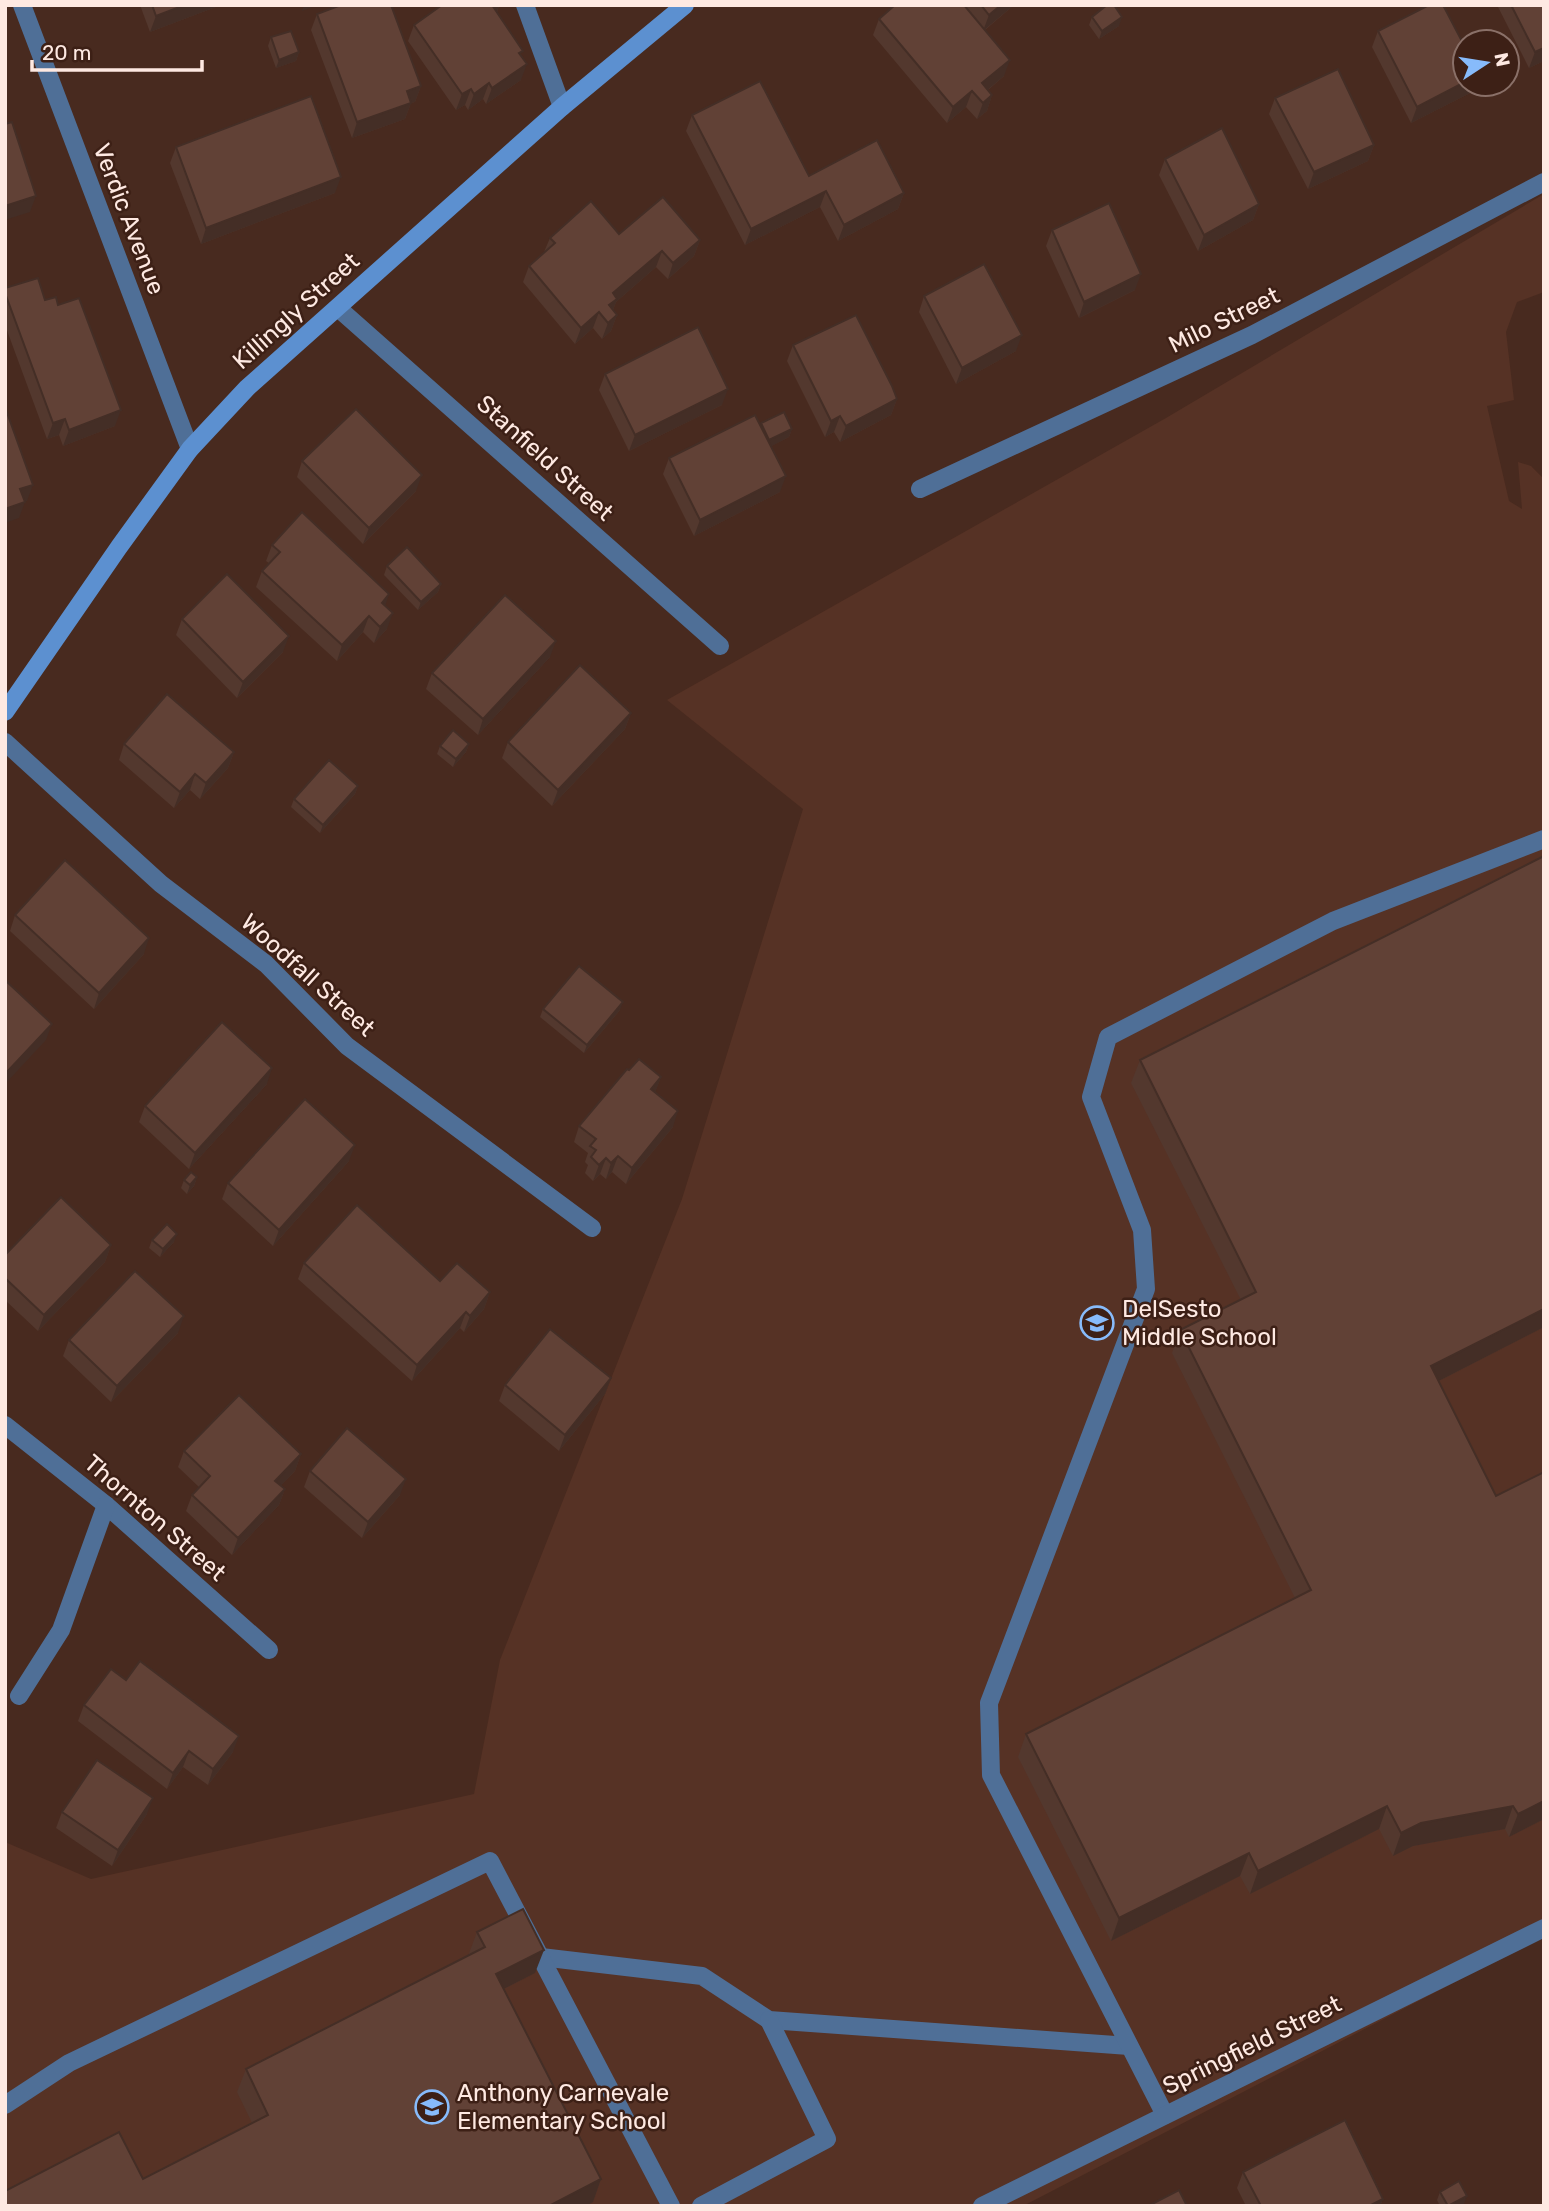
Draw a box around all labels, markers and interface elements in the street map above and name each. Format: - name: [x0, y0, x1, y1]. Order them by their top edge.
- scale bar: [32, 28, 201, 72]
- north arrow: [1451, 28, 1521, 98]
- text: 20 m: [42, 40, 91, 65]
- text: N: [1489, 50, 1515, 69]
- street label: Verdic Avenue: [87, 140, 171, 298]
- street label: Killingly Street: [227, 247, 365, 375]
- street label: Milo Street: [1164, 281, 1284, 359]
- street label: Stanfield Street: [471, 389, 619, 527]
- street label: Woodfall Street: [236, 908, 380, 1042]
- place label: DelSesto Middle School: [1122, 1295, 1277, 1351]
- school or university icon: DelSesto Middle School: [1078, 1304, 1116, 1342]
- street label: Thornton Street: [79, 1449, 231, 1587]
- street label: Springfield Street: [1158, 1990, 1346, 2100]
- place label: Anthony Carnevale Elementary School: [457, 2079, 669, 2135]
- school or university icon: Anthony Carnevale Elementary School: [413, 2088, 451, 2126]

